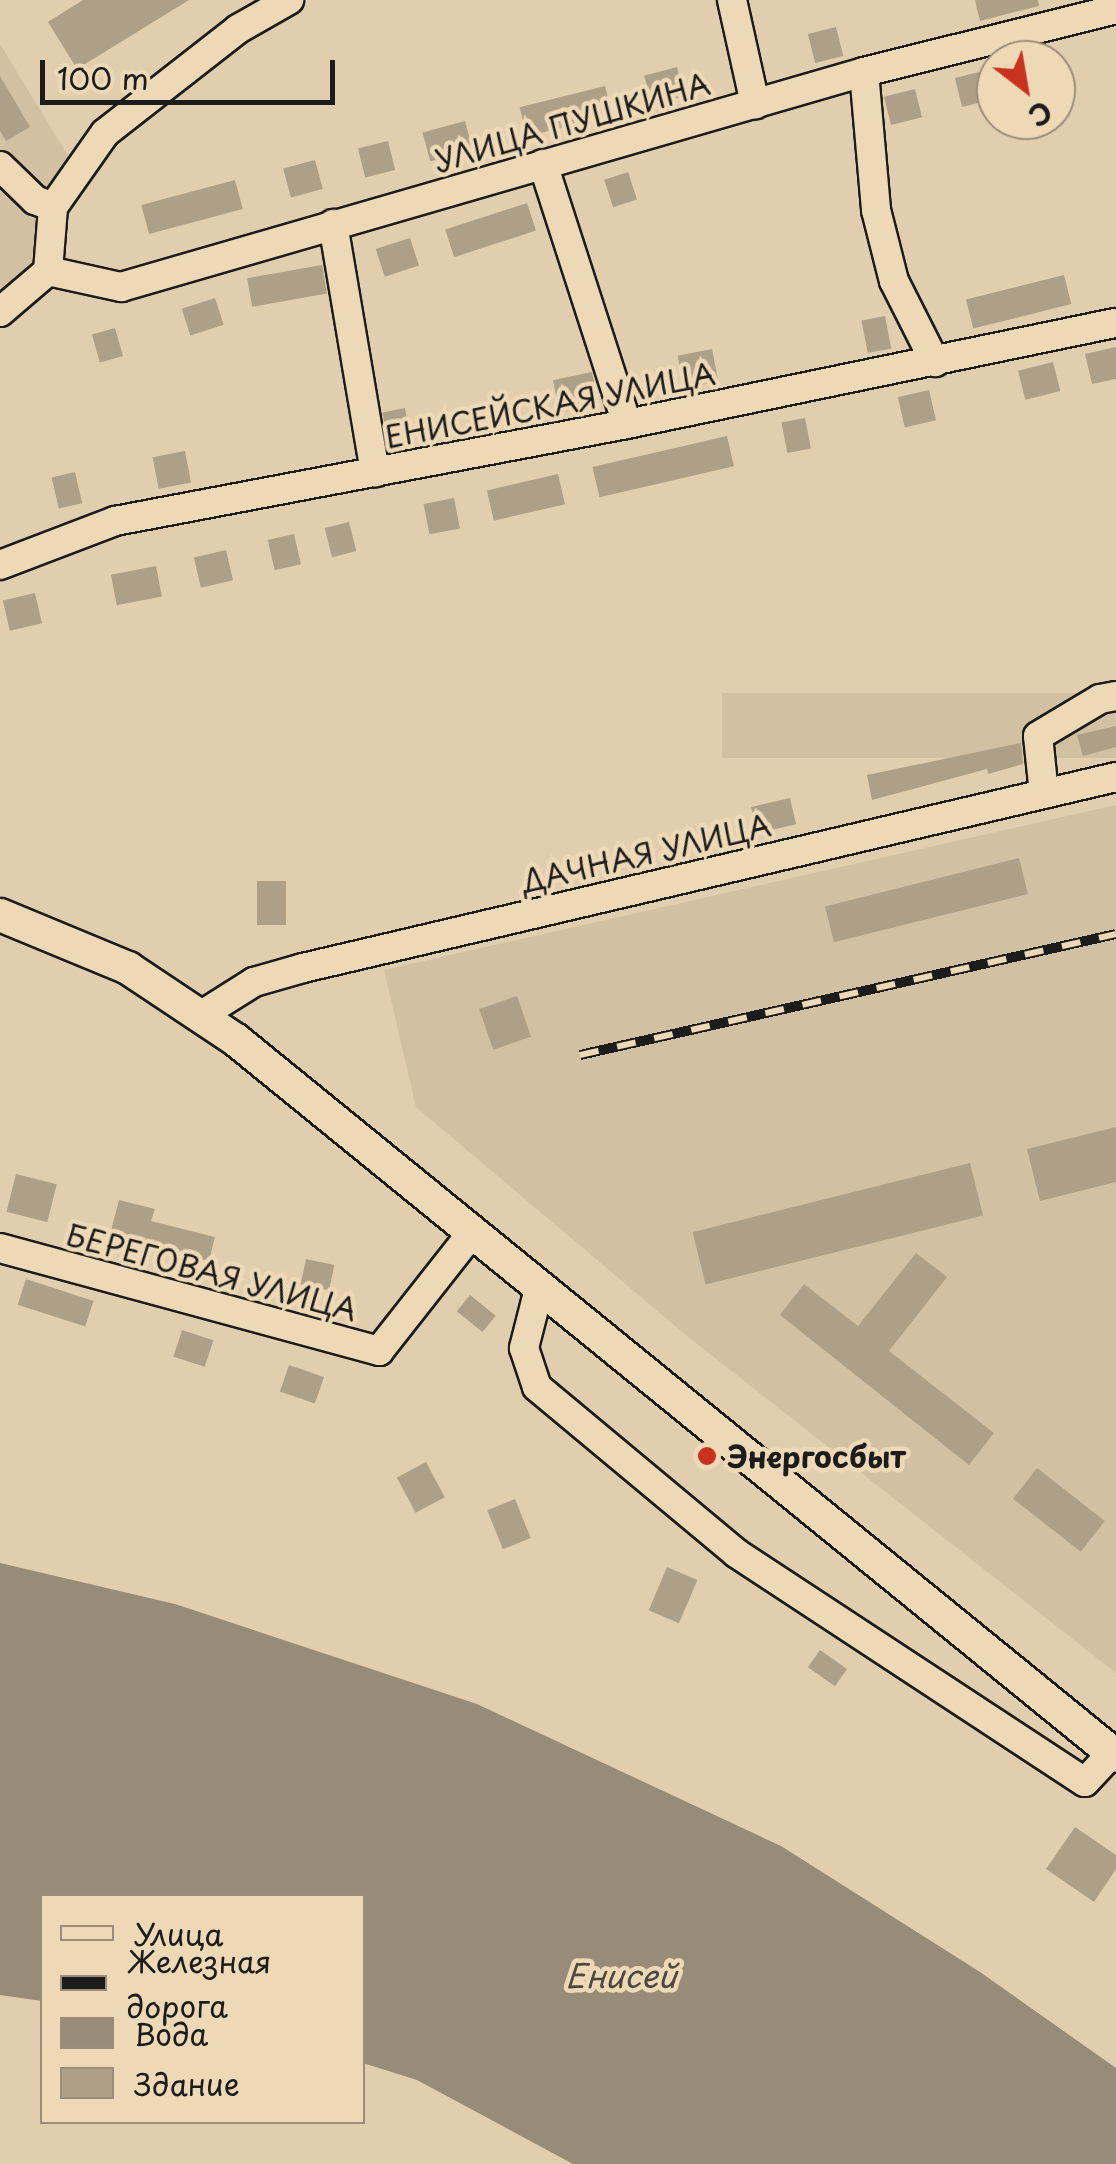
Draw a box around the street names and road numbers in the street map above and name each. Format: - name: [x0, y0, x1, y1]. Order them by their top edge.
- street label: УЛИЦА ПУШКИНА: [429, 65, 715, 179]
- street label: ЕНИСЕЙСКАЯ УЛИЦА: [382, 355, 718, 455]
- street label: ДАЧНАЯ УЛИЦА: [518, 807, 774, 899]
- street label: БЕРЕГОВАЯ УЛИЦА: [64, 1216, 360, 1328]

